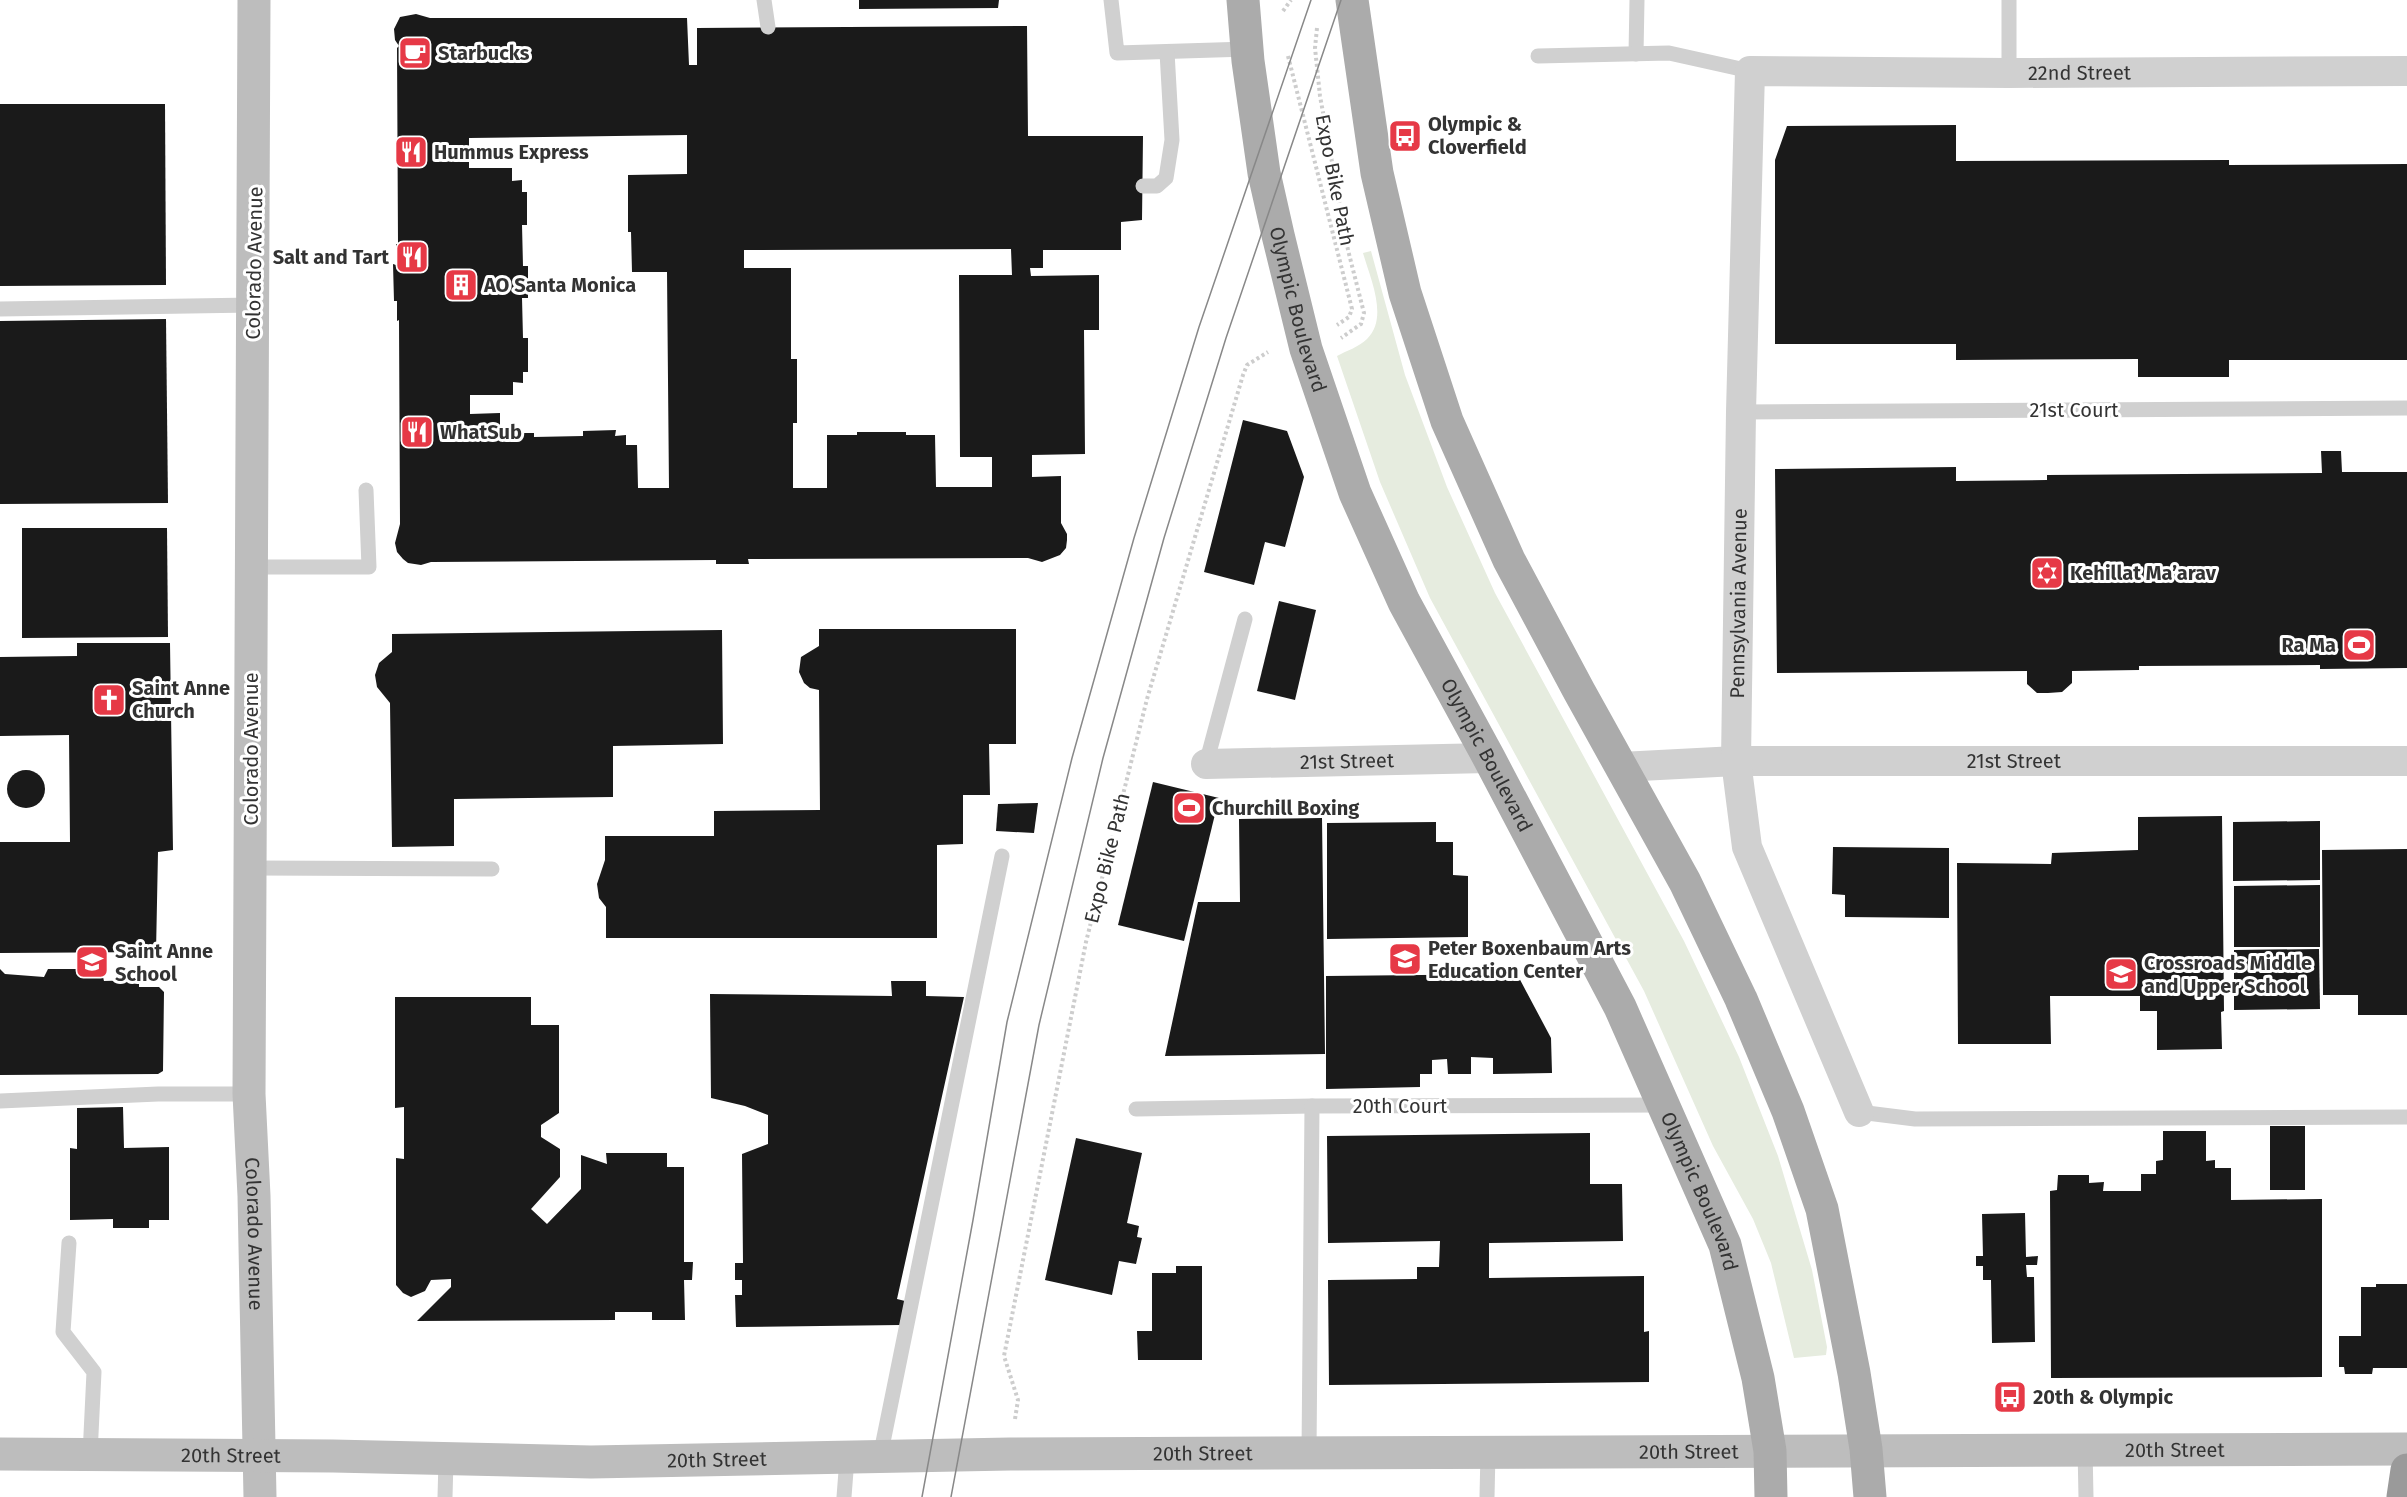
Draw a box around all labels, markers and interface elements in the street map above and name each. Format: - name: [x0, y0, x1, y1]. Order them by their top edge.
- cafe icon: Starbucks: [397, 35, 433, 71]
- place label: Starbucks: [438, 41, 530, 65]
- street label: 22nd Street: [2028, 60, 2132, 85]
- street label: Expo Bike Path: [1310, 112, 1360, 248]
- place label: Olympic & Cloverfield: [1428, 112, 1527, 159]
- bus stop icon: Olympic & Cloverfield: [1387, 118, 1423, 154]
- restaurant icon: Hummus Express: [393, 134, 429, 170]
- place label: Hummus Express: [434, 140, 589, 164]
- street label: Colorado Avenue: [241, 186, 267, 340]
- street label: Olympic Boulevard: [1264, 224, 1332, 395]
- restaurant icon: Salt and Tart: [394, 239, 430, 275]
- place label: Salt and Tart: [273, 245, 389, 269]
- building icon: AO Santa Monica: [443, 267, 479, 303]
- place label: AO Santa Monica: [483, 273, 636, 297]
- street label: 21st Court: [2030, 398, 2119, 422]
- restaurant icon: WhatSub: [399, 414, 435, 450]
- place label: WhatSub: [440, 420, 522, 444]
- street label: Pennsylvania Avenue: [1725, 508, 1752, 699]
- synagogue icon: Kehillat Ma’arav: [2029, 555, 2065, 591]
- place label: Kehillat Ma’arav: [2070, 561, 2217, 585]
- sports icon: Ra Ma: [2341, 627, 2377, 663]
- place label: Ra Ma: [2281, 633, 2336, 657]
- street label: Colorado Avenue: [239, 672, 263, 826]
- street label: Olympic Boulevard: [1436, 674, 1538, 836]
- place label: Saint Anne Church: [132, 676, 230, 723]
- church icon: Saint Anne Church: [91, 682, 127, 718]
- street label: 21st Street: [1300, 748, 1395, 774]
- street label: 21st Street: [1967, 749, 2062, 773]
- street label: Expo Bike Path: [1079, 790, 1135, 926]
- sports icon: Churchill Boxing: [1171, 790, 1207, 826]
- place label: Churchill Boxing: [1212, 796, 1360, 820]
- place label: Peter Boxenbaum Arts Education Center: [1428, 936, 1631, 983]
- place label: Saint Anne School: [115, 939, 213, 986]
- school or university icon: Peter Boxenbaum Arts Education Center: [1387, 941, 1423, 977]
- school or university icon: Saint Anne School: [74, 944, 110, 980]
- place label: Crossroads Middle and Upper School: [2144, 951, 2312, 998]
- school or university icon: Crossroads Middle and Upper School: [2103, 956, 2139, 992]
- street label: 20th Court: [1353, 1094, 1448, 1118]
- street label: Olympic Boulevard: [1656, 1108, 1743, 1273]
- street label: Colorado Avenue: [240, 1157, 268, 1311]
- bus stop icon: 20th & Olympic: [1992, 1379, 2028, 1415]
- place label: 20th & Olympic: [2033, 1385, 2173, 1409]
- street label: 20th Street: [2125, 1438, 2225, 1462]
- street label: 20th Street: [1639, 1439, 1739, 1464]
- street label: 20th Street: [1153, 1441, 1253, 1465]
- street label: 20th Street: [181, 1443, 282, 1468]
- street label: 20th Street: [667, 1447, 768, 1473]

